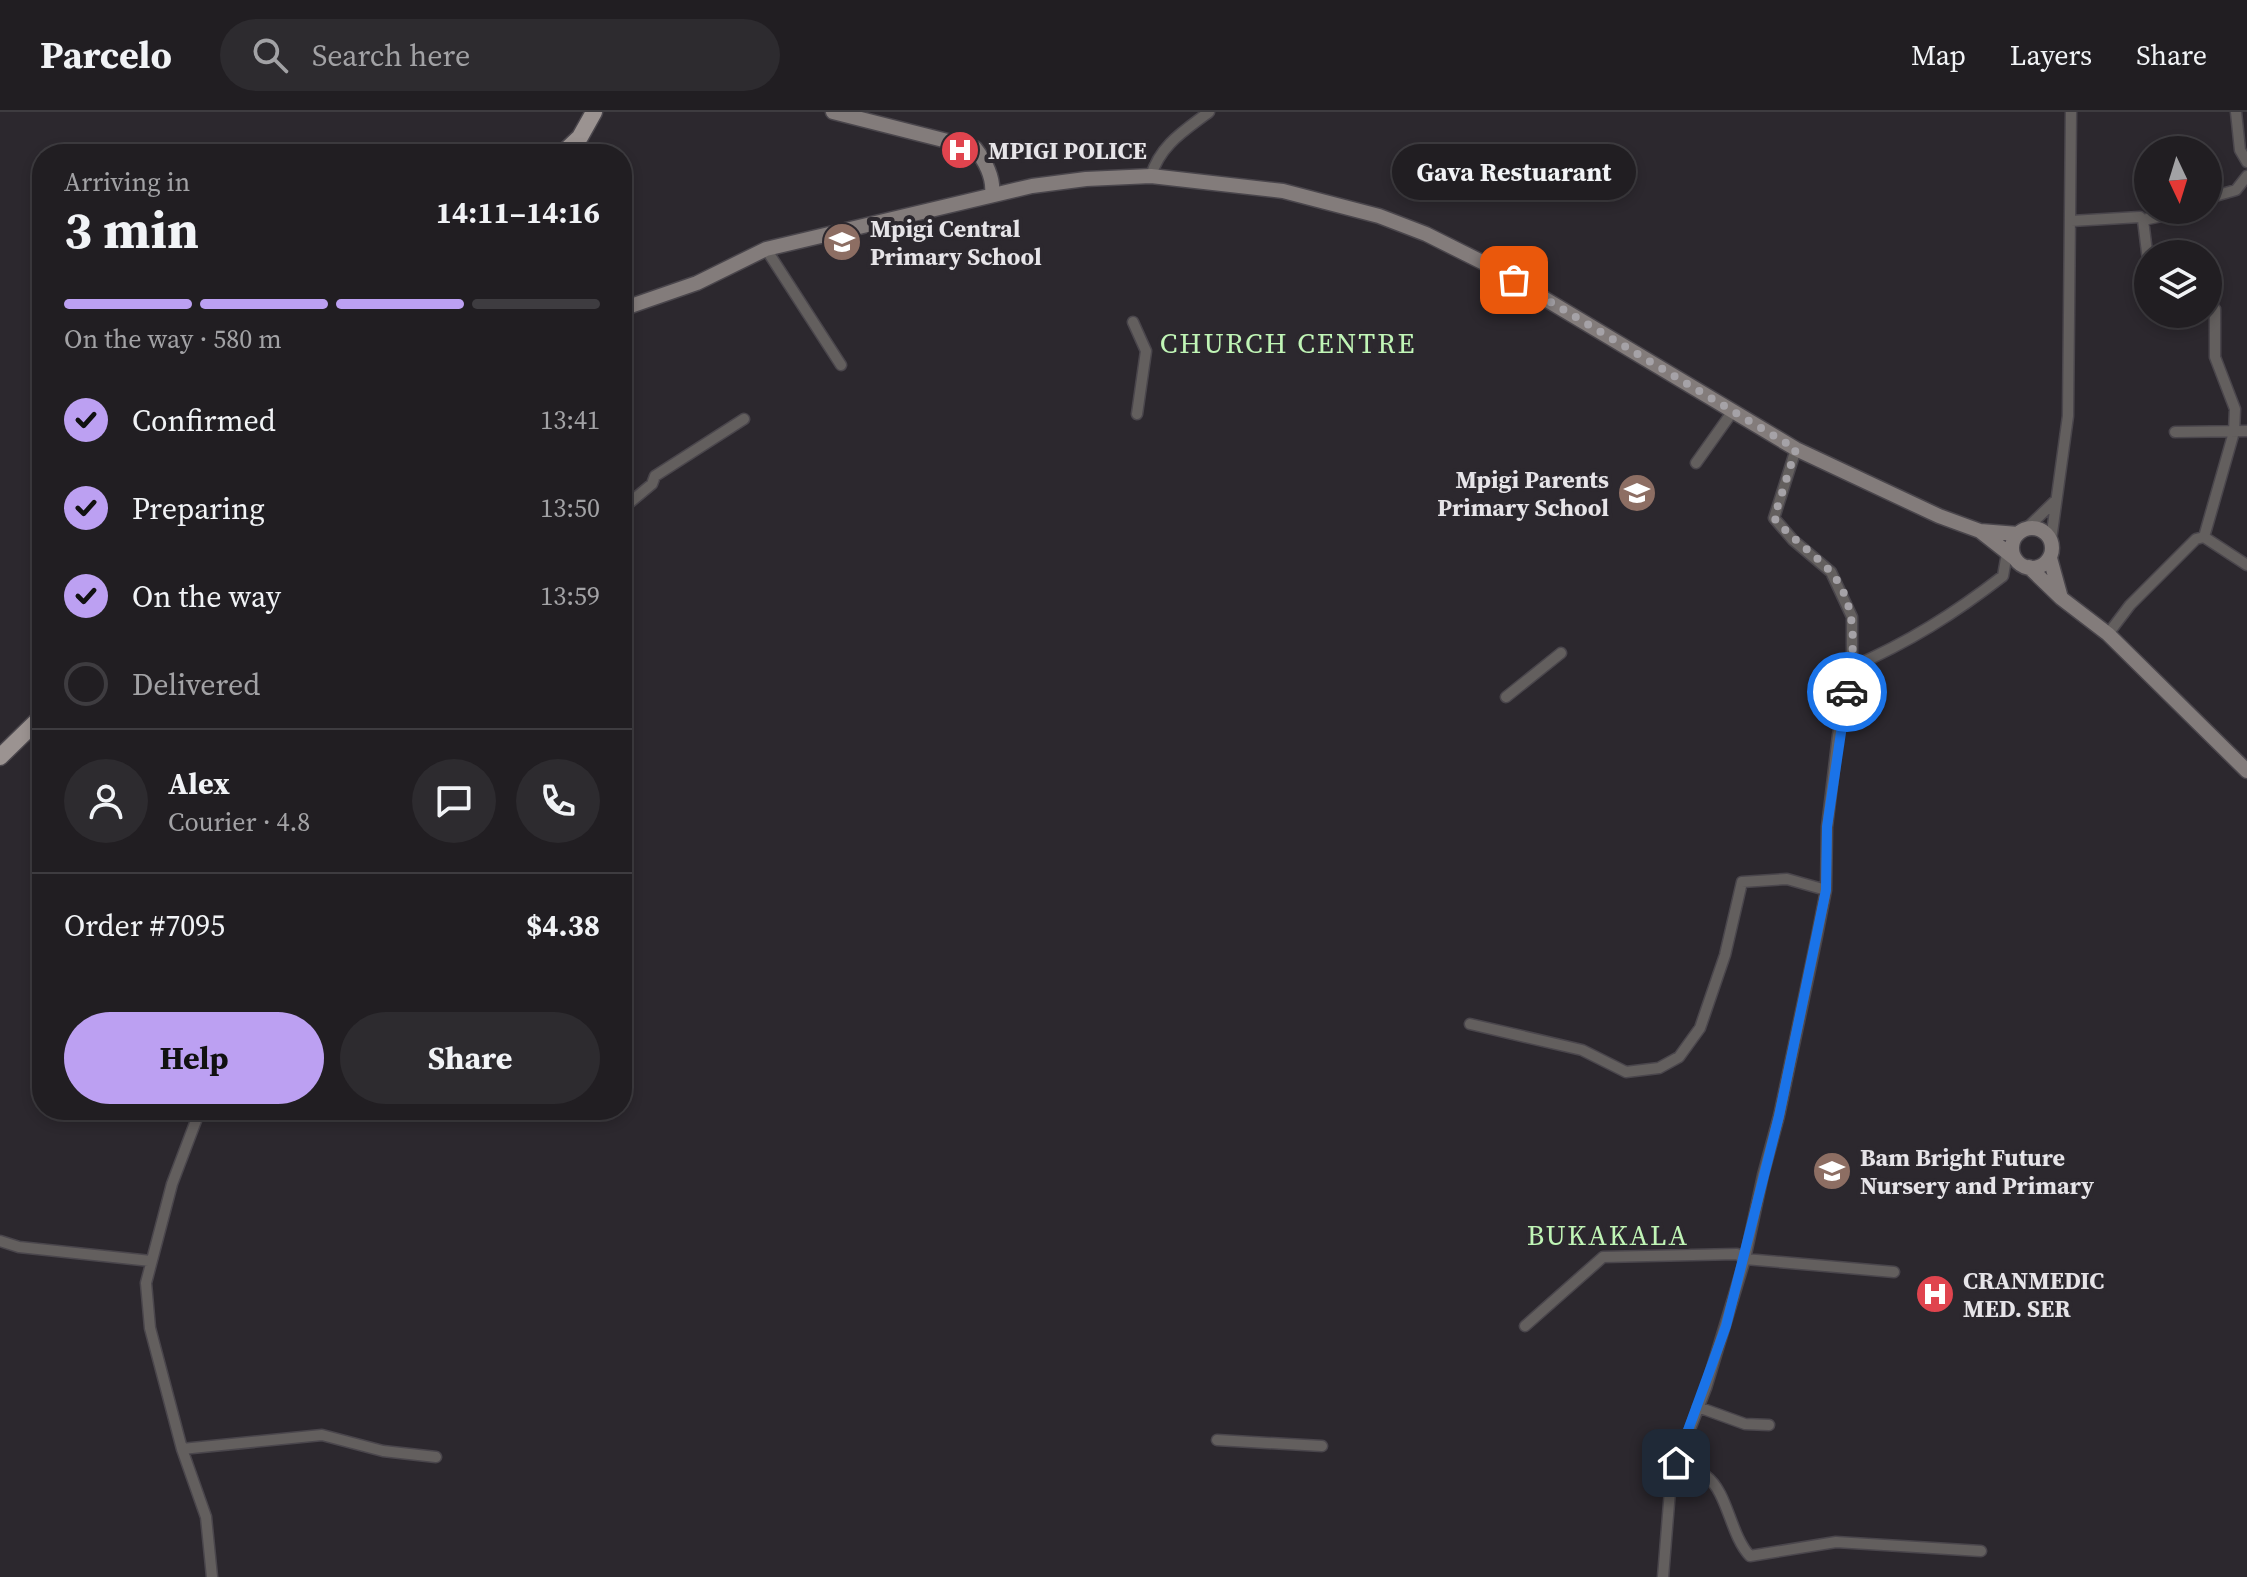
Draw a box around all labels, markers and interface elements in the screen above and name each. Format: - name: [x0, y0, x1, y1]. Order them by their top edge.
- search box: [220, 19, 780, 91]
- text: Parcelo: [40, 29, 172, 81]
- icon: search: [248, 33, 292, 77]
- text: Search here: [312, 35, 470, 76]
- text: Map: [1911, 36, 1966, 74]
- text: Layers: [2010, 36, 2092, 74]
- text: Share: [2136, 36, 2207, 74]
- hospital icon: MPIGI POLICE: [939, 129, 981, 171]
- place label: MPIGI POLICE: [988, 134, 1147, 167]
- north arrow: [2134, 136, 2222, 224]
- map controls: [2134, 136, 2222, 328]
- callout: Gava Restuarant: [1392, 144, 1636, 200]
- text: Gava Restuarant: [1417, 154, 1611, 190]
- text: Arriving in: [64, 164, 190, 200]
- text: 14:11–14:16: [436, 192, 600, 233]
- text: 3 min: [64, 194, 199, 265]
- place label: Mpigi Central Primary School: [870, 212, 1042, 273]
- school or university icon: Mpigi Central Primary School: [821, 221, 863, 263]
- button: layers: [2134, 240, 2222, 328]
- pin: [1480, 246, 1548, 314]
- icon: bag: [1492, 258, 1536, 302]
- text: On the way · 580 m: [64, 321, 282, 357]
- district label: CHURCH CENTRE: [1160, 324, 1416, 362]
- icon: check: [64, 398, 108, 442]
- text: Confirmed: [132, 400, 276, 441]
- text: 13:41: [540, 402, 600, 438]
- place label: Mpigi Parents Primary School: [1437, 463, 1609, 524]
- school or university icon: Mpigi Parents Primary School: [1616, 472, 1658, 514]
- icon: check: [64, 486, 108, 530]
- text: Preparing: [132, 488, 265, 529]
- text: 13:50: [540, 490, 600, 526]
- icon: check: [64, 574, 108, 618]
- text: On the way: [132, 576, 281, 617]
- text: 13:59: [540, 578, 600, 614]
- courier: [1807, 652, 1887, 732]
- text: Delivered: [132, 664, 260, 705]
- icon: car: [1825, 670, 1869, 714]
- button: person: [64, 759, 148, 843]
- button: chat: [412, 759, 496, 843]
- button: phone: [516, 759, 600, 843]
- text: Alex: [168, 763, 230, 804]
- text: Courier · 4.8: [168, 804, 310, 840]
- text: Order #7095: [64, 905, 225, 946]
- text: $4.38: [526, 905, 600, 946]
- button: Help: [64, 1012, 324, 1104]
- button: Share: [340, 1012, 600, 1104]
- place label: Bam Bright Future Nursery and Primary: [1860, 1141, 2094, 1202]
- school or university icon: Bam Bright Future Nursery and Primary: [1811, 1150, 1853, 1192]
- district label: BUKAKALA: [1527, 1216, 1689, 1254]
- place label: CRANMEDIC MED. SER: [1963, 1264, 2104, 1325]
- hospital icon: CRANMEDIC MED. SER: [1914, 1273, 1956, 1315]
- pin: [1642, 1429, 1710, 1497]
- icon: home: [1654, 1441, 1698, 1485]

